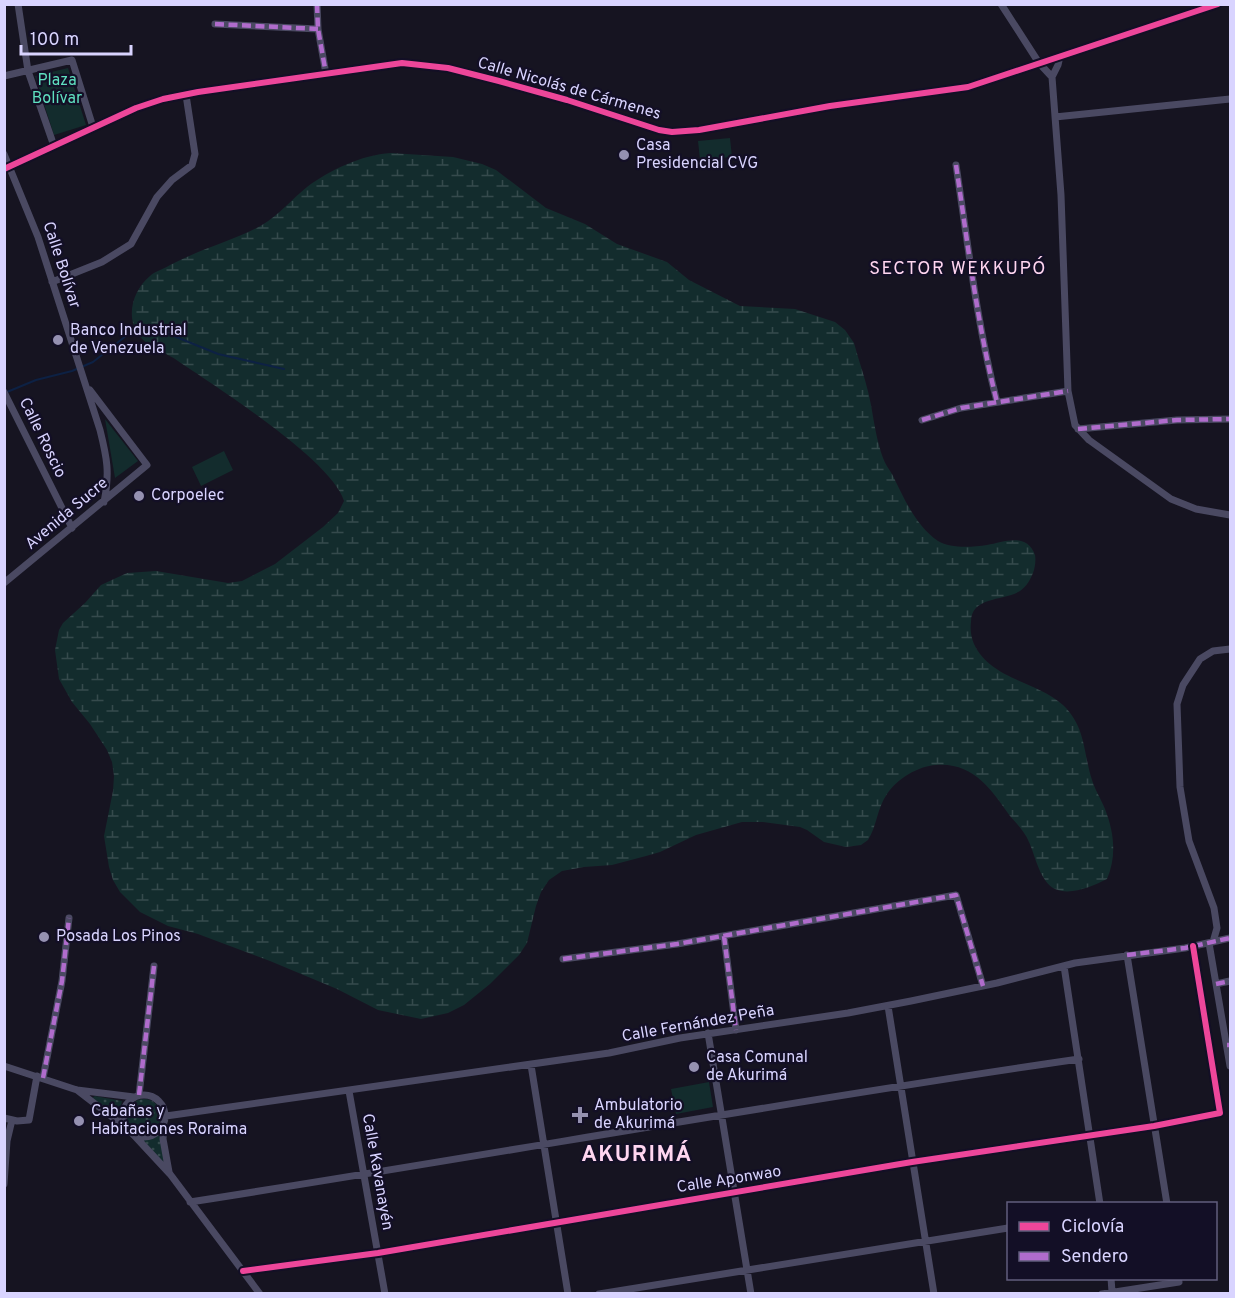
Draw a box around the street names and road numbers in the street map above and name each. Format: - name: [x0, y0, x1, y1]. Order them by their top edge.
- street label: Calle Nicolás de Cármenes: [475, 53, 663, 125]
- street label: Calle Bolívar: [38, 219, 84, 311]
- street label: Calle Roscio: [14, 395, 70, 481]
- street label: Avenida Sucre: [21, 474, 113, 554]
- street label: Calle Fernández Peña: [620, 1001, 776, 1047]
- street label: Calle Kavanayén: [357, 1112, 397, 1232]
- street label: Calle Aponwao: [675, 1162, 783, 1198]

